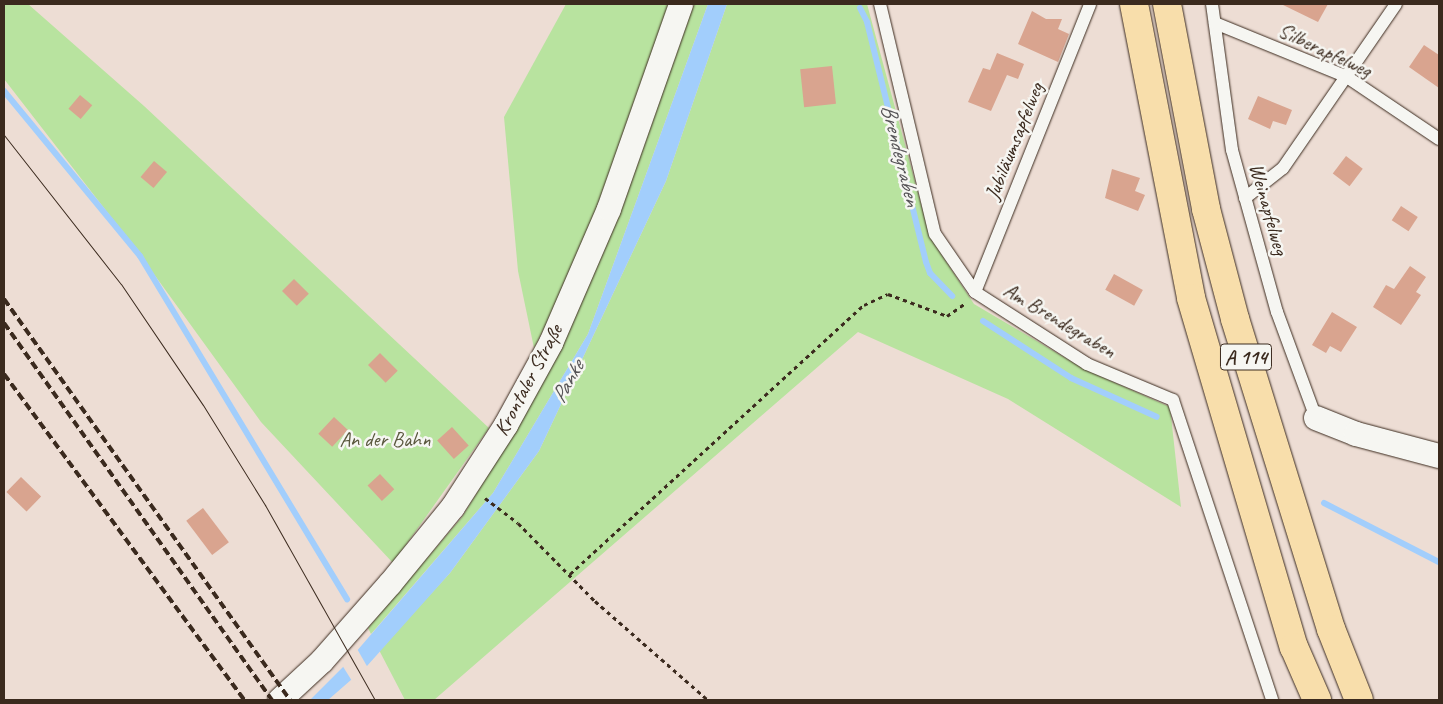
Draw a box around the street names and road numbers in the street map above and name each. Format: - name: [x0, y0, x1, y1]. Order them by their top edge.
- street label: Silberapfelweg: [1274, 17, 1376, 83]
- street label: Jubiläumsapfelweg: [979, 79, 1049, 203]
- street label: Weinapfelweg: [1244, 160, 1294, 258]
- street label: Am Brendegraben: [999, 277, 1121, 363]
- street label: Krontaler Straße: [488, 320, 568, 440]
- road number: A 114: [1220, 340, 1272, 374]

